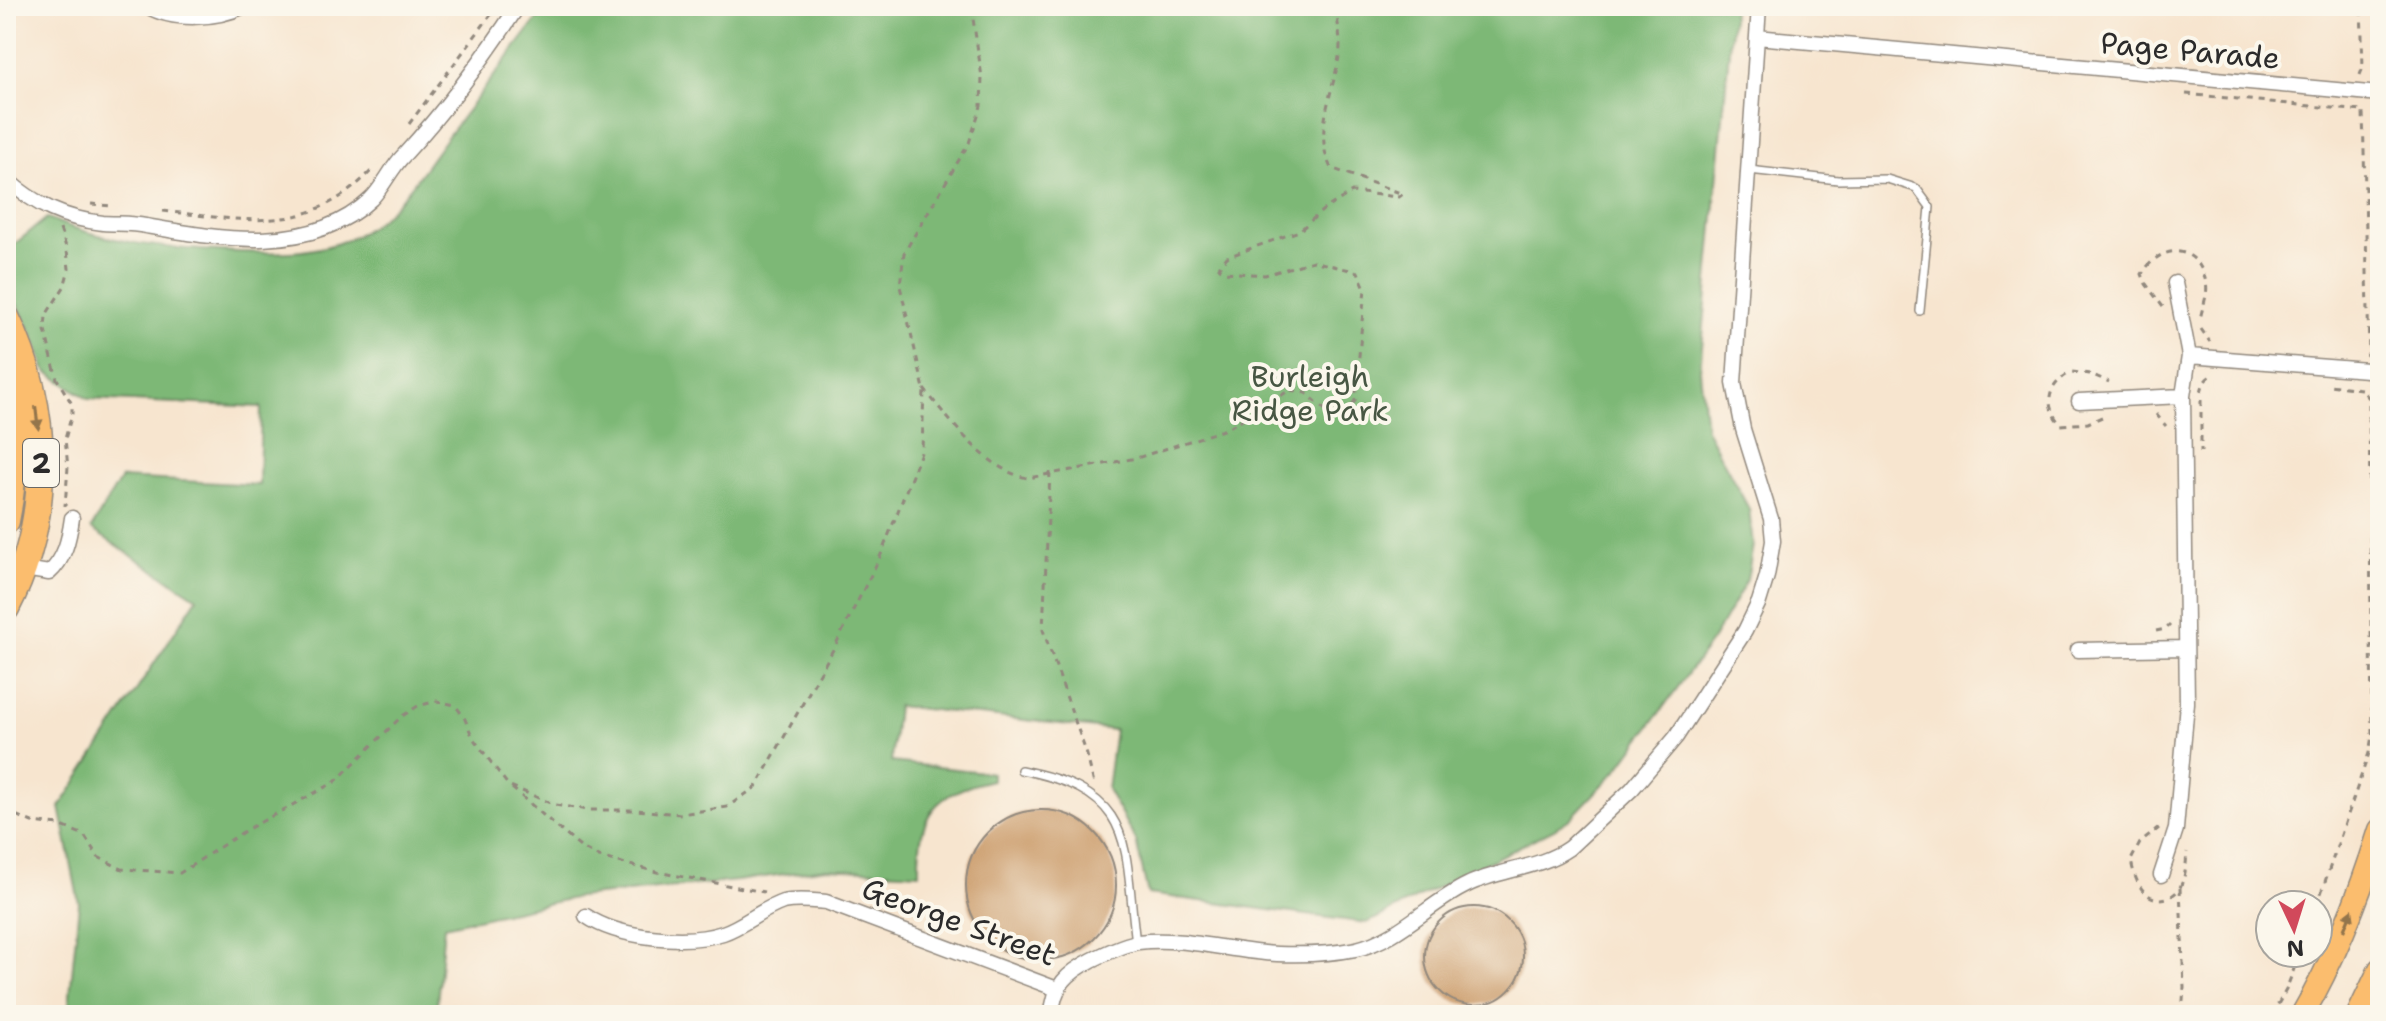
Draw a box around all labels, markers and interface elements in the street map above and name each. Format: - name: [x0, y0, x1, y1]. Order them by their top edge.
- street label: Page Parade: [2099, 22, 2282, 79]
- park label: Burleigh Ridge Park: [1231, 356, 1389, 431]
- one-way arrow: [31, 406, 44, 431]
- road number: 2: [23, 439, 59, 487]
- street label: George Street: [856, 867, 1062, 976]
- north arrow: [2254, 889, 2334, 969]
- one-way arrow: [2342, 908, 2355, 932]
- text: N: [2286, 933, 2305, 964]

